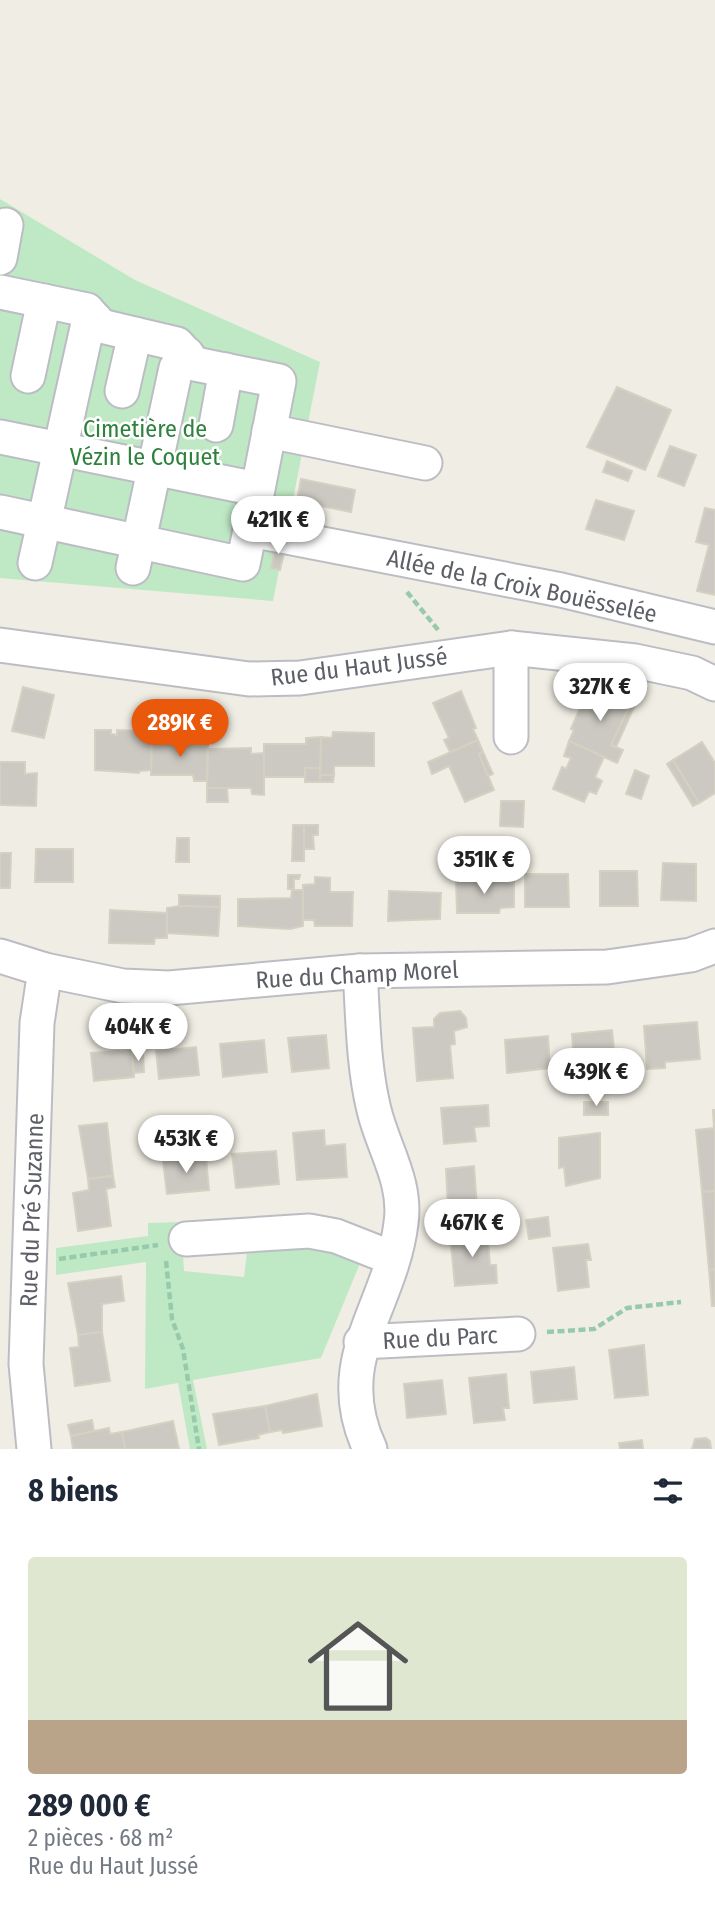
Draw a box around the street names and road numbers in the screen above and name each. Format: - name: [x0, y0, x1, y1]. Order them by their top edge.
- street label: Allée de la Croix Bouësselée: [385, 544, 659, 628]
- street label: Rue du Haut Jussé: [269, 642, 449, 692]
- street label: Rue du Champ Morel: [255, 956, 459, 994]
- street label: Rue du Pré Suzanne: [15, 1113, 49, 1307]
- street label: Rue du Parc: [382, 1321, 498, 1355]

